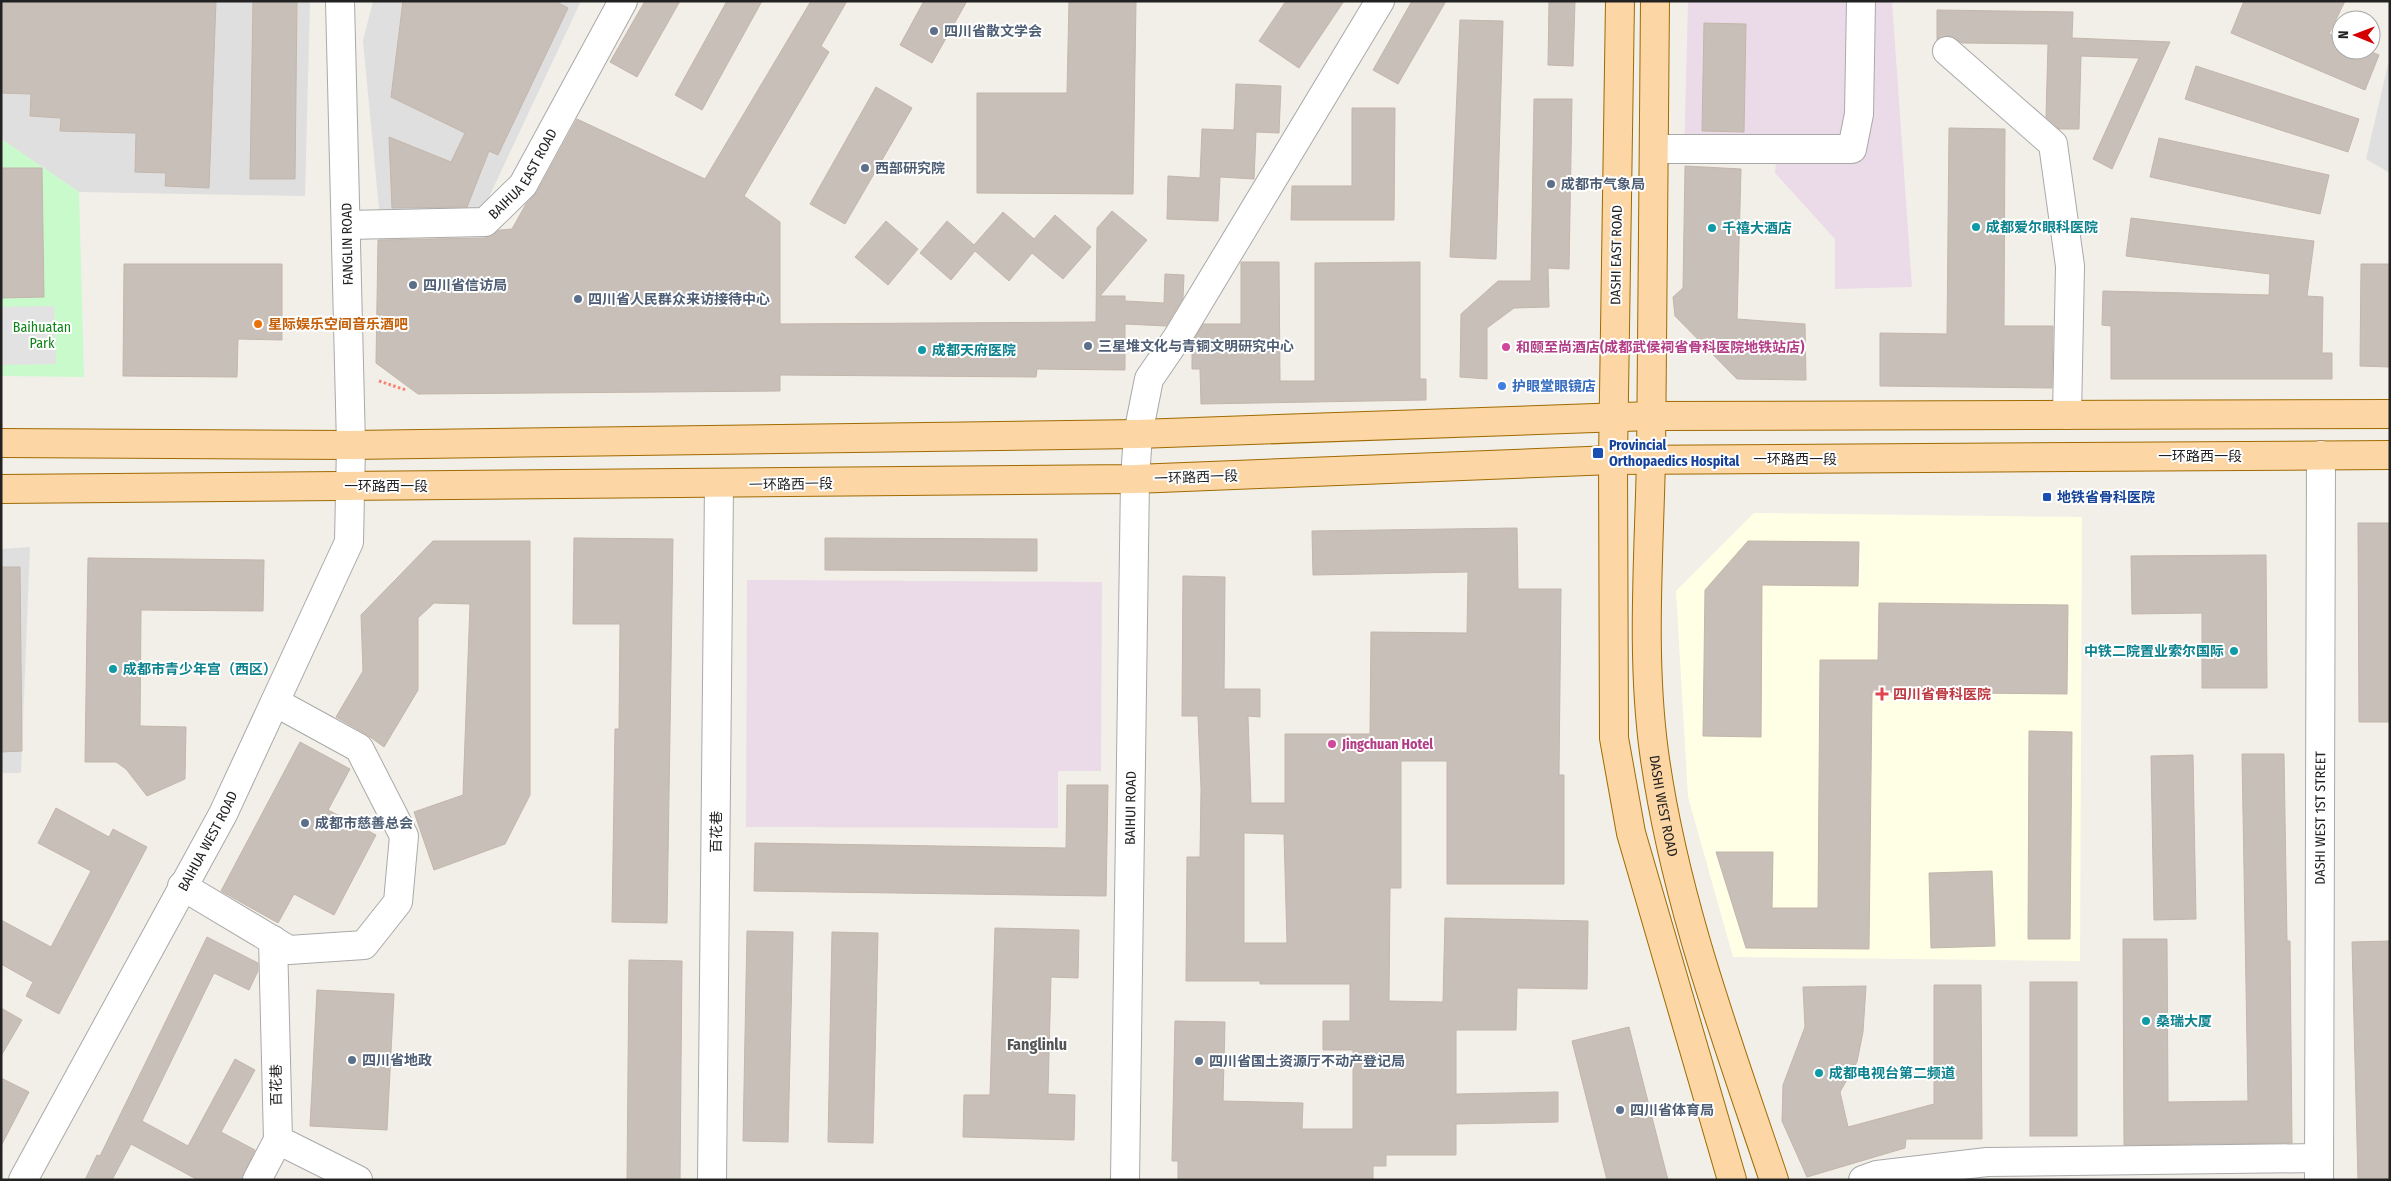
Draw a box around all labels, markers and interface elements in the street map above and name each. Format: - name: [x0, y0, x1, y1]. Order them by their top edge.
- north arrow: [2331, 10, 2381, 60]
- place label: 四川省散文学会: [944, 23, 1042, 40]
- marker: 四川省散文学会: [928, 25, 940, 37]
- text: N: [2335, 30, 2352, 39]
- street label: BAIHUA EAST ROAD: [485, 126, 561, 223]
- place label: 西部研究院: [875, 160, 945, 177]
- marker: 西部研究院: [859, 162, 871, 174]
- place label: 成都市气象局: [1561, 176, 1645, 193]
- marker: 成都市气象局: [1545, 178, 1557, 190]
- street label: FANGLIN ROAD: [338, 203, 357, 285]
- street label: DASHI EAST ROAD: [1607, 205, 1626, 305]
- place label: 成都爱尔眼科医院: [1986, 219, 2098, 236]
- place label: 千禧大酒店: [1722, 220, 1792, 237]
- marker: 成都爱尔眼科医院: [1970, 221, 1982, 233]
- marker: 千禧大酒店: [1706, 222, 1718, 234]
- place label: 四川省信访局: [423, 277, 507, 294]
- marker: 四川省信访局: [407, 279, 419, 291]
- place label: 四川省人民群众来访接待中心: [588, 291, 770, 308]
- marker: 四川省人民群众来访接待中心: [572, 293, 584, 305]
- place label: 星际娱乐空间音乐酒吧: [268, 316, 408, 333]
- marker: 星际娱乐空间音乐酒吧: [252, 318, 264, 330]
- park label: Baihuatan Park: [13, 319, 71, 352]
- place label: 三星堆文化与青铜文明研究中心: [1098, 338, 1294, 355]
- place label: 和颐至尚酒店(成都武侯祠省骨科医院地铁站店): [1516, 339, 1804, 356]
- marker: 三星堆文化与青铜文明研究中心: [1082, 340, 1094, 352]
- marker: 和颐至尚酒店(成都武侯祠省骨科医院地铁站店): [1500, 341, 1512, 353]
- place label: 成都天府医院: [932, 342, 1016, 359]
- marker: 成都天府医院: [916, 344, 928, 356]
- place label: 护眼堂眼镜店: [1512, 378, 1596, 395]
- marker: 护眼堂眼镜店: [1496, 380, 1508, 392]
- place label: Provincial Orthopaedics Hospital: [1609, 437, 1740, 470]
- marker: Provincial Orthopaedics Hospital: [1591, 446, 1605, 460]
- street label: 一环路西一段: [2158, 448, 2242, 465]
- street label: 一环路西一段: [1753, 451, 1837, 468]
- street label: 一环路西一段: [1154, 468, 1238, 487]
- street label: 一环路西一段: [749, 475, 833, 494]
- street label: 一环路西一段: [344, 478, 428, 495]
- place label: 地铁省骨科医院: [2057, 489, 2155, 506]
- marker: 地铁省骨科医院: [2041, 491, 2053, 503]
- place label: 中铁二院置业索尔国际: [2084, 643, 2224, 660]
- marker: 中铁二院置业索尔国际: [2228, 645, 2240, 657]
- place label: 成都市青少年宫（西区）: [123, 661, 277, 678]
- marker: 成都市青少年宫（西区）: [107, 663, 119, 675]
- place label: 四川省骨科医院: [1893, 686, 1991, 703]
- marker: 四川省骨科医院: [1875, 687, 1889, 701]
- place label: Jingchuan Hotel: [1341, 736, 1433, 753]
- marker: Jingchuan Hotel: [1326, 738, 1338, 750]
- street label: DASHI WEST 1ST STREET: [2312, 751, 2329, 885]
- street label: DASHI WEST ROAD: [1646, 754, 1681, 858]
- street label: BAIHUI ROAD: [1122, 771, 1140, 845]
- street label: BAIHUA WEST ROAD: [174, 789, 241, 894]
- street label: 百花巷: [708, 811, 725, 853]
- place label: 成都市慈善总会: [315, 815, 413, 832]
- marker: 成都市慈善总会: [299, 817, 311, 829]
- place label: 桑瑞大厦: [2156, 1013, 2212, 1030]
- marker: 桑瑞大厦: [2140, 1015, 2152, 1027]
- district label: Fanglinlu: [1007, 1035, 1067, 1054]
- place label: 四川省地政: [362, 1052, 432, 1069]
- place label: 四川省国土资源厅不动产登记局: [1209, 1053, 1405, 1070]
- marker: 四川省地政: [346, 1054, 358, 1066]
- marker: 四川省国土资源厅不动产登记局: [1193, 1055, 1205, 1067]
- street label: 百花巷: [268, 1064, 285, 1106]
- place label: 成都电视台第二频道: [1829, 1065, 1955, 1082]
- marker: 成都电视台第二频道: [1813, 1067, 1825, 1079]
- place label: 四川省体育局: [1630, 1102, 1714, 1119]
- marker: 四川省体育局: [1614, 1104, 1626, 1116]

